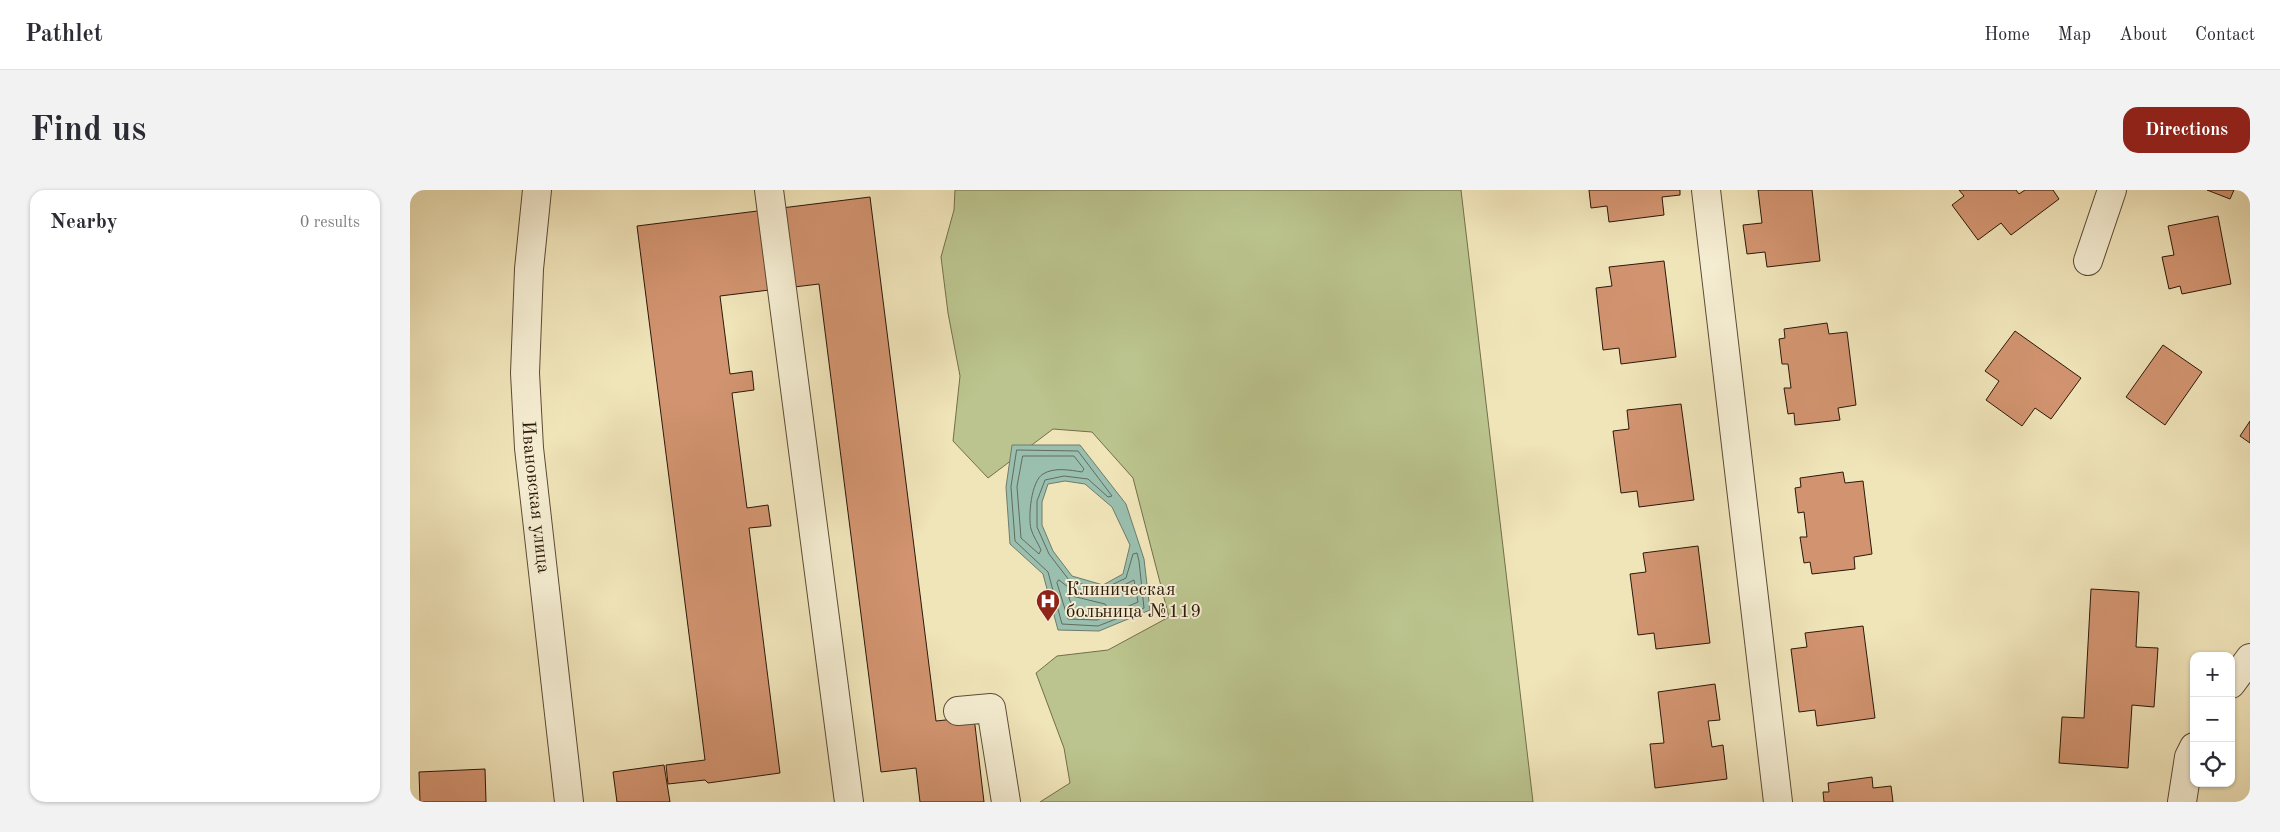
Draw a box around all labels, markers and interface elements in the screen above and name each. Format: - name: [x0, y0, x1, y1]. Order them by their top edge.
- text: Pathlet: [25, 23, 103, 47]
- text: Home: [1984, 26, 2030, 44]
- text: Map: [2058, 26, 2091, 44]
- text: About: [2119, 26, 2167, 44]
- text: Contact: [2195, 26, 2255, 44]
- button: Directions: [2123, 107, 2250, 153]
- text: Find us: [30, 113, 146, 148]
- text: Nearby: [50, 212, 118, 233]
- text: 0 results: [300, 215, 360, 231]
- street label: Ивановская улица: [518, 420, 553, 575]
- place label: Клиническая больница №119: [1066, 581, 1201, 622]
- hospital icon: Клиническая больница №119: [1035, 588, 1061, 622]
- map controls: [2190, 652, 2235, 787]
- button: +: [2190, 652, 2235, 697]
- button: −: [2190, 697, 2235, 742]
- button: locate: [2190, 742, 2235, 787]

